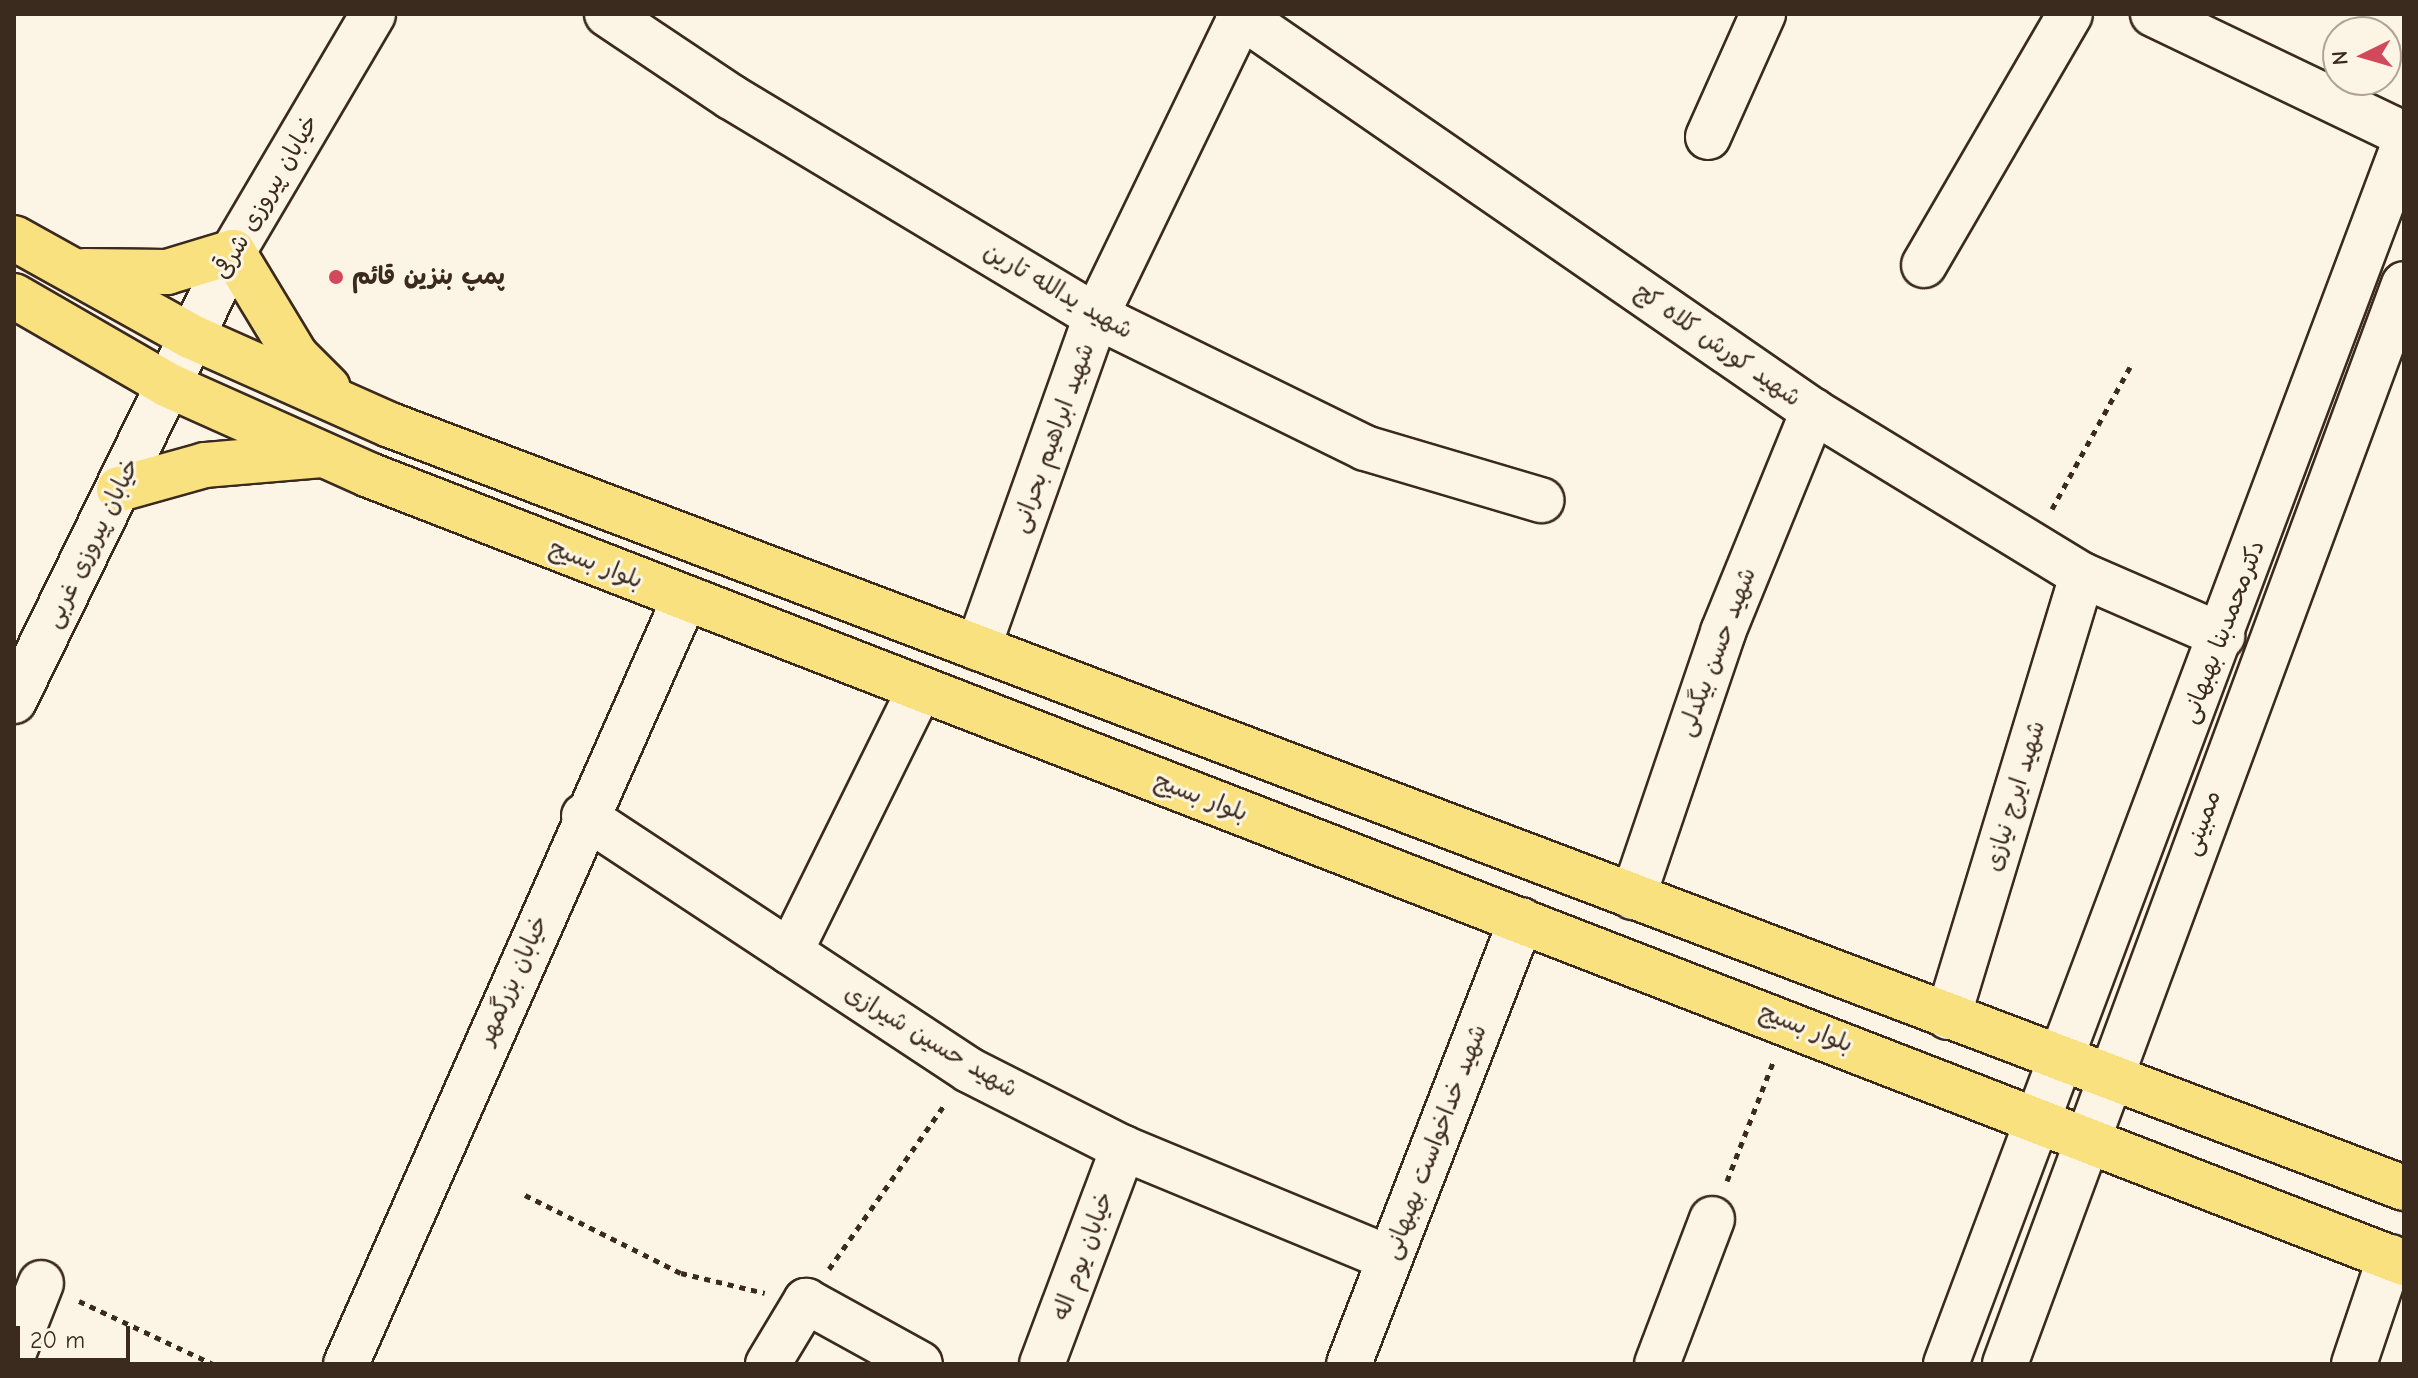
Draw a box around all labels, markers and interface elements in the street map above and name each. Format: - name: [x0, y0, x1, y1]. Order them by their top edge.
- north arrow: [2322, 16, 2402, 96]
- text: N: [2327, 50, 2354, 66]
- street label: خیابان پیروزی شرقی: [207, 110, 325, 284]
- street label: شهید یدالله تارین: [978, 237, 1138, 345]
- place label: پمپ بنزین قائم: [352, 263, 505, 291]
- marker: پمپ بنزین قائم: [327, 268, 345, 286]
- street label: شهید کورش کلاه کج: [1630, 277, 1806, 413]
- street label: شهید ابراهیم بحرانی: [1005, 339, 1101, 537]
- street label: خیابان پیروزی غربی: [38, 453, 146, 633]
- street label: بلوار بسیج: [545, 533, 647, 595]
- street label: دکترمحمدبنا بهبهانی: [2175, 536, 2271, 728]
- street label: شهید حسن بیگدلی: [1672, 564, 1762, 740]
- street label: شهید ایرج نیازی: [1978, 717, 2052, 875]
- street label: بلوار بسیج: [1150, 766, 1252, 828]
- street label: ممبینی: [2177, 786, 2227, 860]
- street label: خیابان بزرگمهر: [472, 911, 554, 1049]
- street label: شهید حسین شیرازی: [839, 978, 1023, 1104]
- street label: بلوار بسیج: [1755, 997, 1857, 1059]
- street label: شهید خداخواست بهبهانی: [1377, 1021, 1493, 1263]
- street label: خیابان یوم اله: [1046, 1188, 1120, 1324]
- scale bar: [20, 1310, 134, 1360]
- text: 20 m: [30, 1326, 85, 1354]

